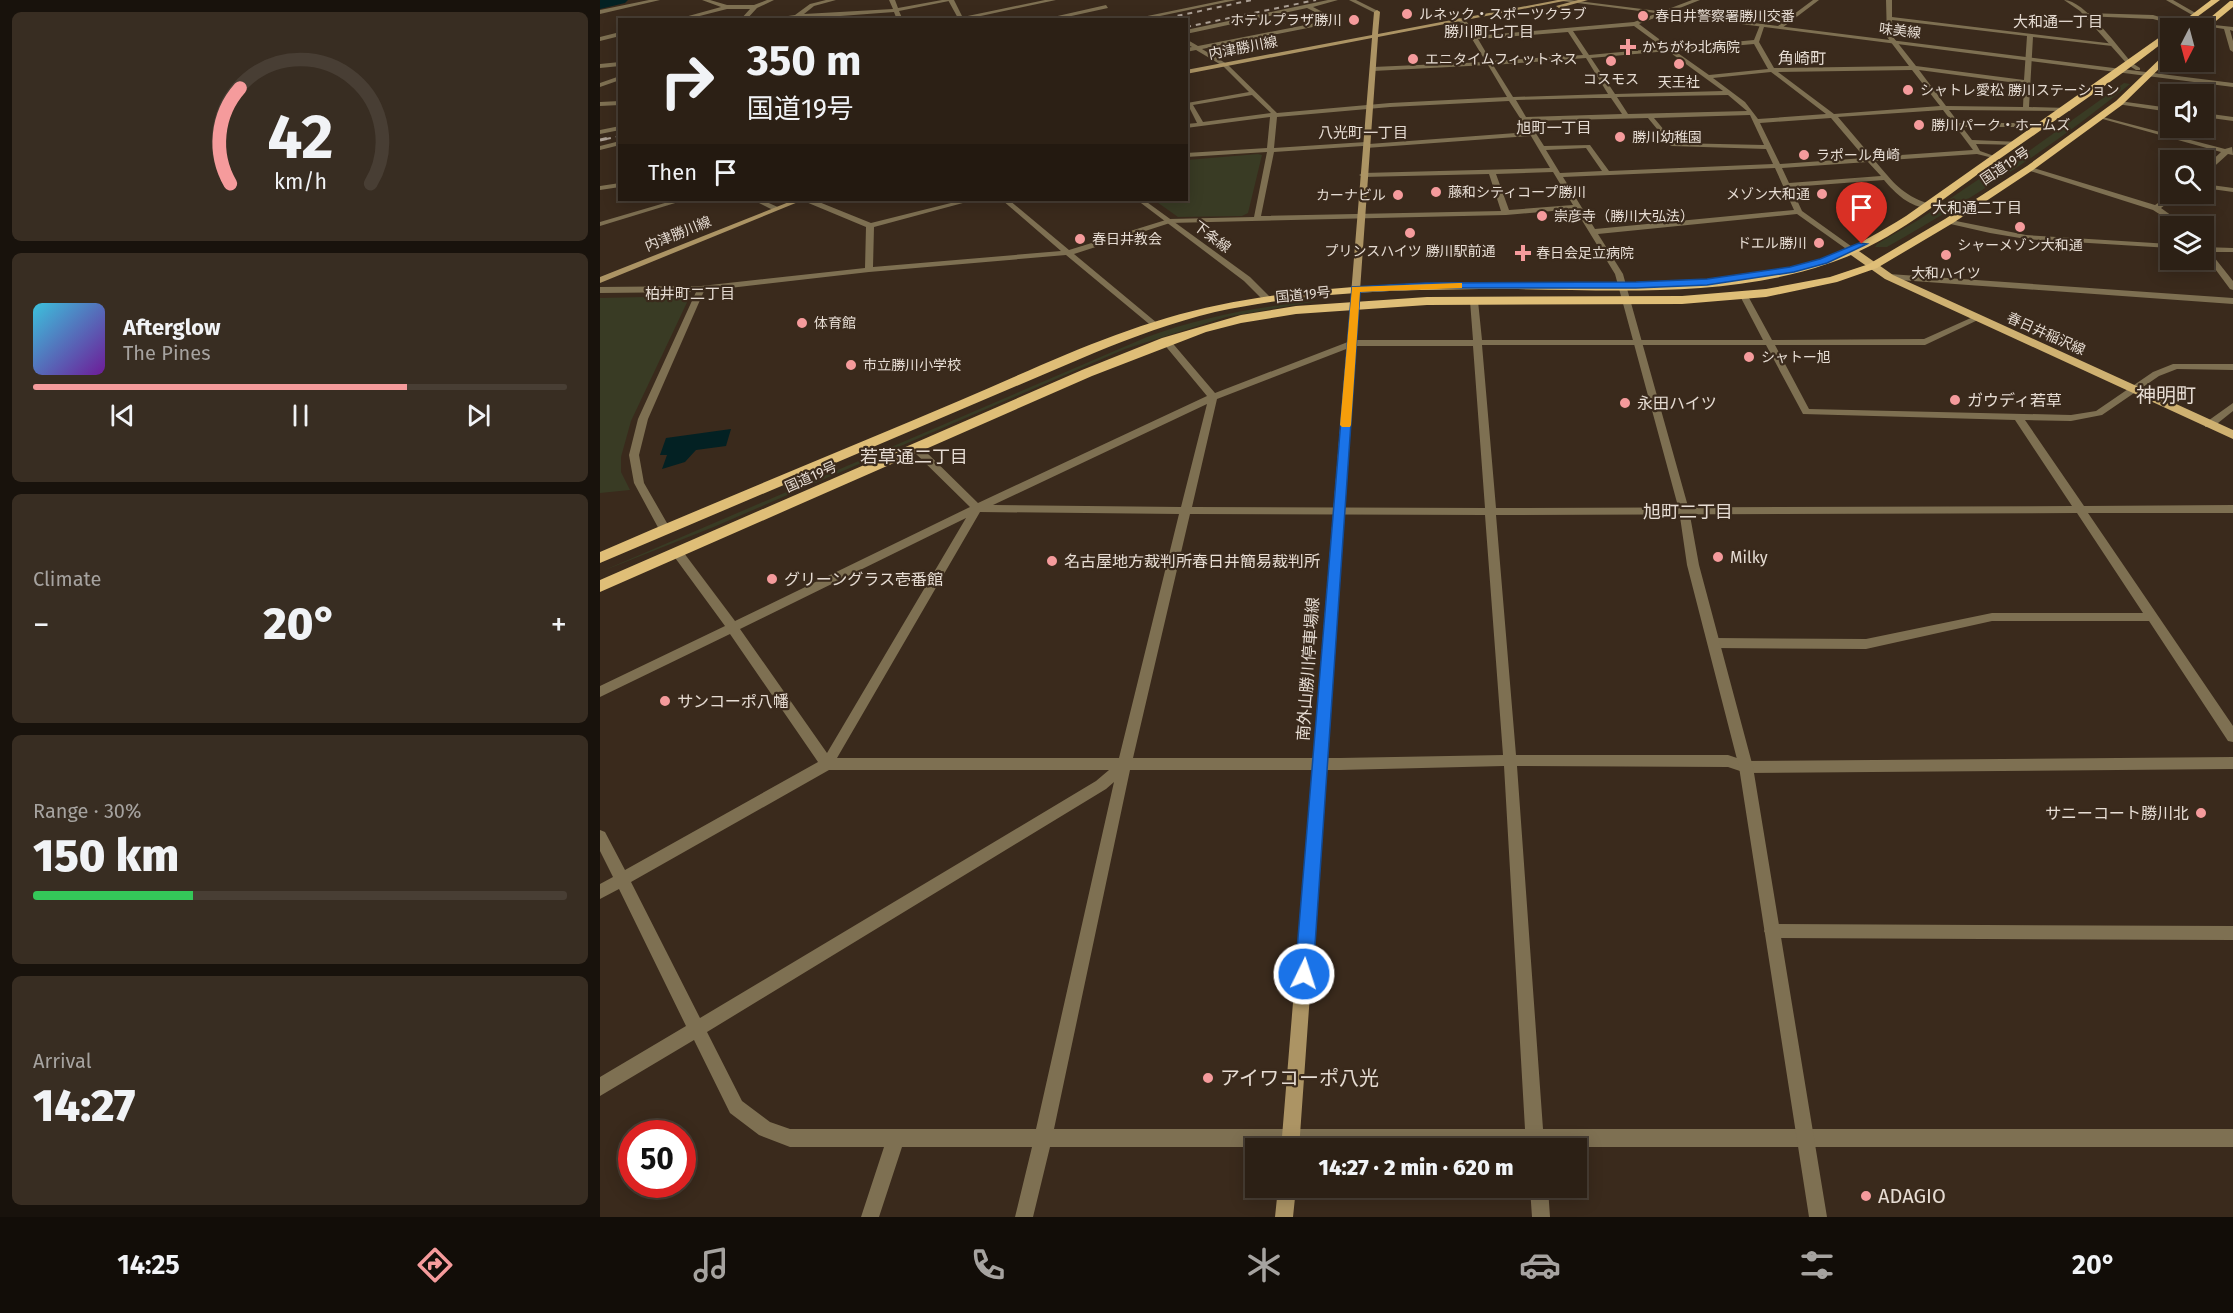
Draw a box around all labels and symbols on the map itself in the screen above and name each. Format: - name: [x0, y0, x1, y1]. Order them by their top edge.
- place label: ルネック・スポーツクラブ: [1419, 6, 1586, 23]
- marker: ルネック・スポーツクラブ: [1400, 7, 1414, 21]
- place label: 春日井警察署勝川交番: [1655, 8, 1795, 25]
- marker: 春日井警察署勝川交番: [1636, 9, 1650, 23]
- place label: ホテルプラザ勝川: [1230, 12, 1342, 29]
- marker: ホテルプラザ勝川: [1347, 13, 1361, 27]
- district label: 大和通一丁目: [2013, 13, 2103, 31]
- north arrow: [2160, 18, 2214, 72]
- street label: 味美線: [1878, 20, 1922, 42]
- district label: 勝川町七丁目: [1444, 23, 1534, 41]
- street label: 内津勝川線: [1207, 33, 1279, 63]
- marker: かちがわ北病院: [1619, 38, 1637, 56]
- place label: かちがわ北病院: [1642, 39, 1740, 56]
- district label: 角崎町: [1778, 49, 1826, 68]
- place label: エニタイムフィットネス: [1425, 51, 1578, 68]
- marker: エニタイムフィットネス: [1406, 52, 1420, 66]
- marker: コスモス: [1604, 54, 1618, 68]
- marker: 天王社: [1672, 57, 1686, 71]
- place label: コスモス: [1583, 71, 1639, 88]
- place label: 天王社: [1658, 74, 1700, 91]
- place label: シャトレ愛松 勝川ステーション: [1920, 82, 2119, 99]
- marker: シャトレ愛松 勝川ステーション: [1901, 83, 1915, 97]
- place label: 勝川パーク・ホームズ: [1931, 117, 2070, 134]
- marker: 勝川パーク・ホームズ: [1912, 118, 1926, 132]
- district label: 旭町一丁目: [1516, 119, 1592, 137]
- district label: 八光町一丁目: [1318, 124, 1408, 142]
- place label: 勝川幼稚園: [1632, 129, 1702, 146]
- marker: 勝川幼稚園: [1613, 130, 1627, 144]
- street label: 国道19号: [1977, 143, 2033, 189]
- place label: ラポール角崎: [1816, 147, 1900, 164]
- marker: ラポール角崎: [1797, 148, 1811, 162]
- pin: [1836, 182, 1887, 244]
- place label: 藤和シティコープ勝川: [1448, 184, 1586, 201]
- marker: 藤和シティコープ勝川: [1429, 185, 1443, 199]
- place label: メゾン大和通: [1726, 186, 1810, 203]
- place label: カーナビル: [1316, 187, 1386, 204]
- marker: メゾン大和通: [1815, 187, 1829, 201]
- marker: カーナビル: [1391, 188, 1405, 202]
- district label: 大和通二丁目: [1932, 199, 2022, 217]
- place label: 崇彦寺（勝川大弘法）: [1554, 208, 1694, 225]
- marker: 崇彦寺（勝川大弘法）: [1535, 209, 1549, 223]
- street label: 内津勝川線: [642, 213, 714, 255]
- street label: 下条線: [1190, 218, 1234, 256]
- marker: シャーメゾン大和通: [2013, 220, 2027, 234]
- marker: プリンスハイツ 勝川駅前通: [1403, 226, 1417, 240]
- place label: 春日井教会: [1092, 231, 1162, 248]
- marker: 春日井教会: [1073, 232, 1087, 246]
- place label: ドエル勝川: [1737, 235, 1807, 252]
- marker: ドエル勝川: [1812, 236, 1826, 250]
- place label: シャーメゾン大和通: [1957, 237, 2083, 254]
- place label: プリンスハイツ 勝川駅前通: [1324, 243, 1496, 260]
- marker: 春日会足立病院: [1514, 244, 1532, 262]
- place label: 春日会足立病院: [1536, 245, 1634, 262]
- marker: 大和ハイツ: [1939, 248, 1953, 262]
- place label: 大和ハイツ: [1911, 265, 1981, 282]
- street label: 国道19号: [1275, 284, 1331, 306]
- district label: 柏井町二丁目: [645, 285, 735, 303]
- street label: 春日井稲沢線: [2004, 309, 2088, 359]
- place label: 体育館: [814, 315, 856, 332]
- marker: 体育館: [795, 316, 809, 330]
- place label: シャトー旭: [1761, 349, 1831, 366]
- marker: シャトー旭: [1742, 350, 1756, 364]
- place label: 市立勝川小学校: [863, 357, 961, 374]
- marker: 市立勝川小学校: [844, 358, 858, 372]
- district label: 神明町: [2136, 383, 2196, 407]
- place label: ガウディ若草: [1967, 391, 2062, 410]
- marker: ガウディ若草: [1948, 393, 1962, 407]
- place label: 永田ハイツ: [1637, 394, 1717, 413]
- marker: 永田ハイツ: [1618, 396, 1632, 410]
- district label: 若草通二丁目: [860, 446, 968, 468]
- street label: 国道19号: [782, 458, 840, 496]
- district label: 旭町二丁目: [1643, 501, 1733, 523]
- place label: Milky: [1730, 548, 1768, 567]
- marker: Milky: [1711, 550, 1725, 564]
- place label: 名古屋地方裁判所春日井簡易裁判所: [1064, 552, 1320, 571]
- marker: 名古屋地方裁判所春日井簡易裁判所: [1045, 554, 1059, 568]
- place label: グリーングラス壱番館: [784, 570, 943, 589]
- marker: グリーングラス壱番館: [765, 572, 779, 586]
- street label: 南外山勝川停車場線: [1294, 597, 1322, 741]
- place label: サンコーポ八幡: [677, 692, 789, 711]
- marker: サンコーポ八幡: [658, 694, 672, 708]
- place label: サニーコート勝川北: [2045, 804, 2189, 823]
- marker: サニーコート勝川北: [2194, 806, 2208, 820]
- position arrow: [1272, 942, 1336, 1006]
- place label: アイワコーポ八光: [1220, 1066, 1379, 1090]
- marker: アイワコーポ八光: [1201, 1071, 1215, 1085]
- speed limit sign: 50: [618, 1120, 696, 1198]
- place label: ADAGIO: [1878, 1184, 1946, 1208]
- marker: ADAGIO: [1859, 1189, 1873, 1203]

